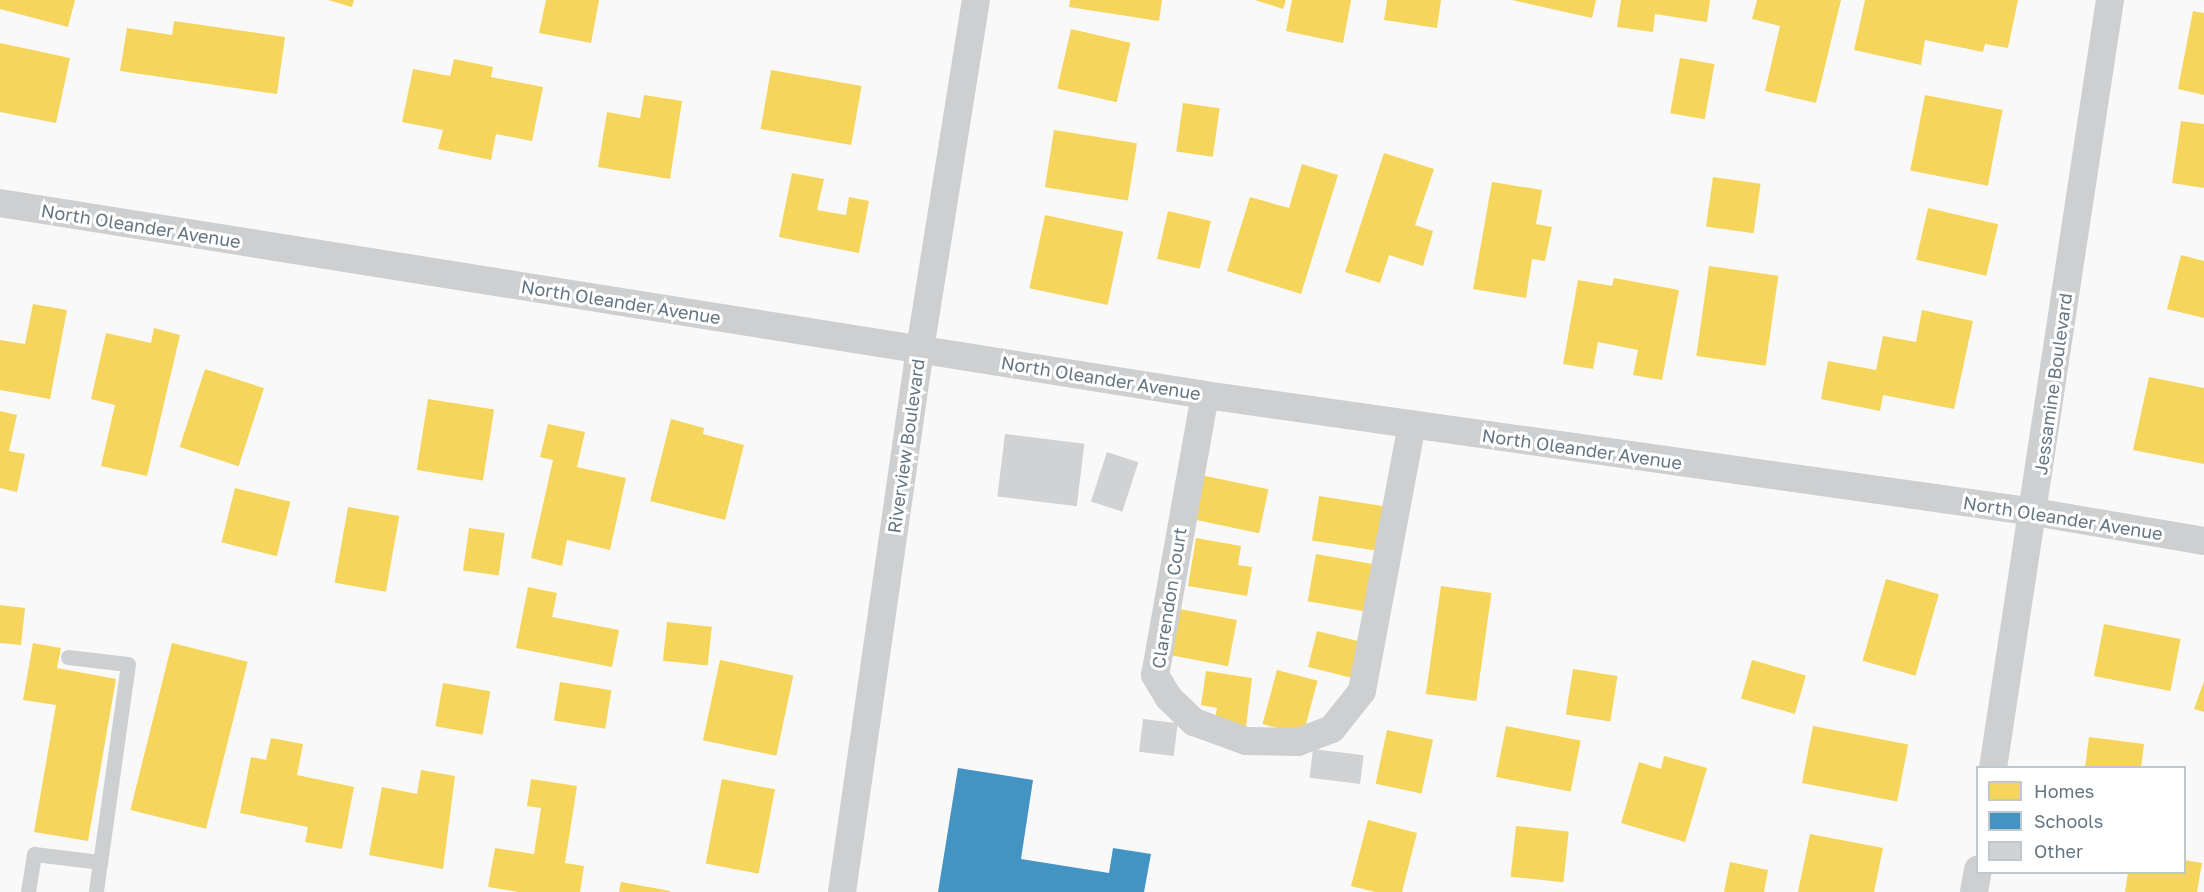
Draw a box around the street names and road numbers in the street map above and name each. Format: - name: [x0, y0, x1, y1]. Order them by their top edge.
- street label: North Oleander Avenue: [40, 200, 242, 252]
- street label: North Oleander Avenue: [520, 276, 722, 328]
- street label: Jessamine Boulevard: [2030, 292, 2076, 476]
- street label: North Oleander Avenue: [1000, 352, 1202, 404]
- street label: Riverview Boulevard: [883, 357, 929, 535]
- street label: North Oleander Avenue: [1481, 424, 1683, 474]
- street label: North Oleander Avenue: [1962, 492, 2164, 544]
- street label: Clarendon Court: [1147, 526, 1191, 670]

